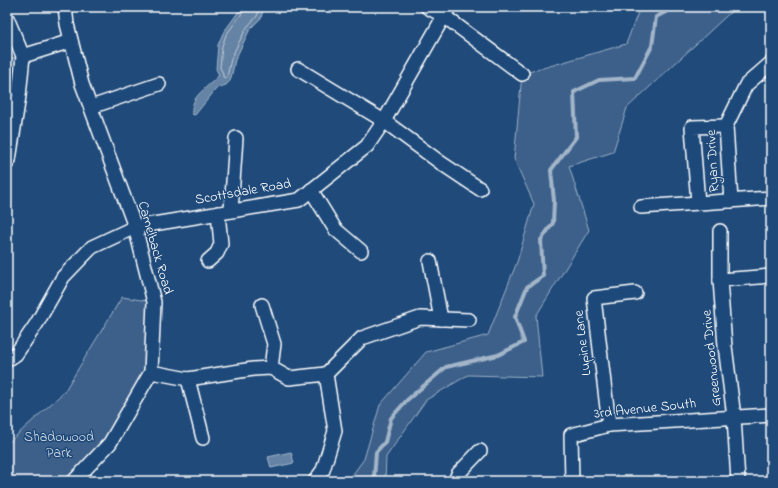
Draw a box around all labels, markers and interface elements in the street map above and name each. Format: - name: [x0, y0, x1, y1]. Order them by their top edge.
- street label: Ryan Drive: [701, 128, 726, 193]
- street label: Scottsdale Road: [193, 173, 293, 211]
- street label: Camelback Road: [132, 199, 178, 297]
- street label: Lupine Lane: [568, 308, 597, 377]
- street label: Greenwood Drive: [696, 308, 728, 407]
- street label: 3rd Avenue South: [593, 393, 697, 425]
- park label: Shadowood Park: [24, 427, 94, 464]

